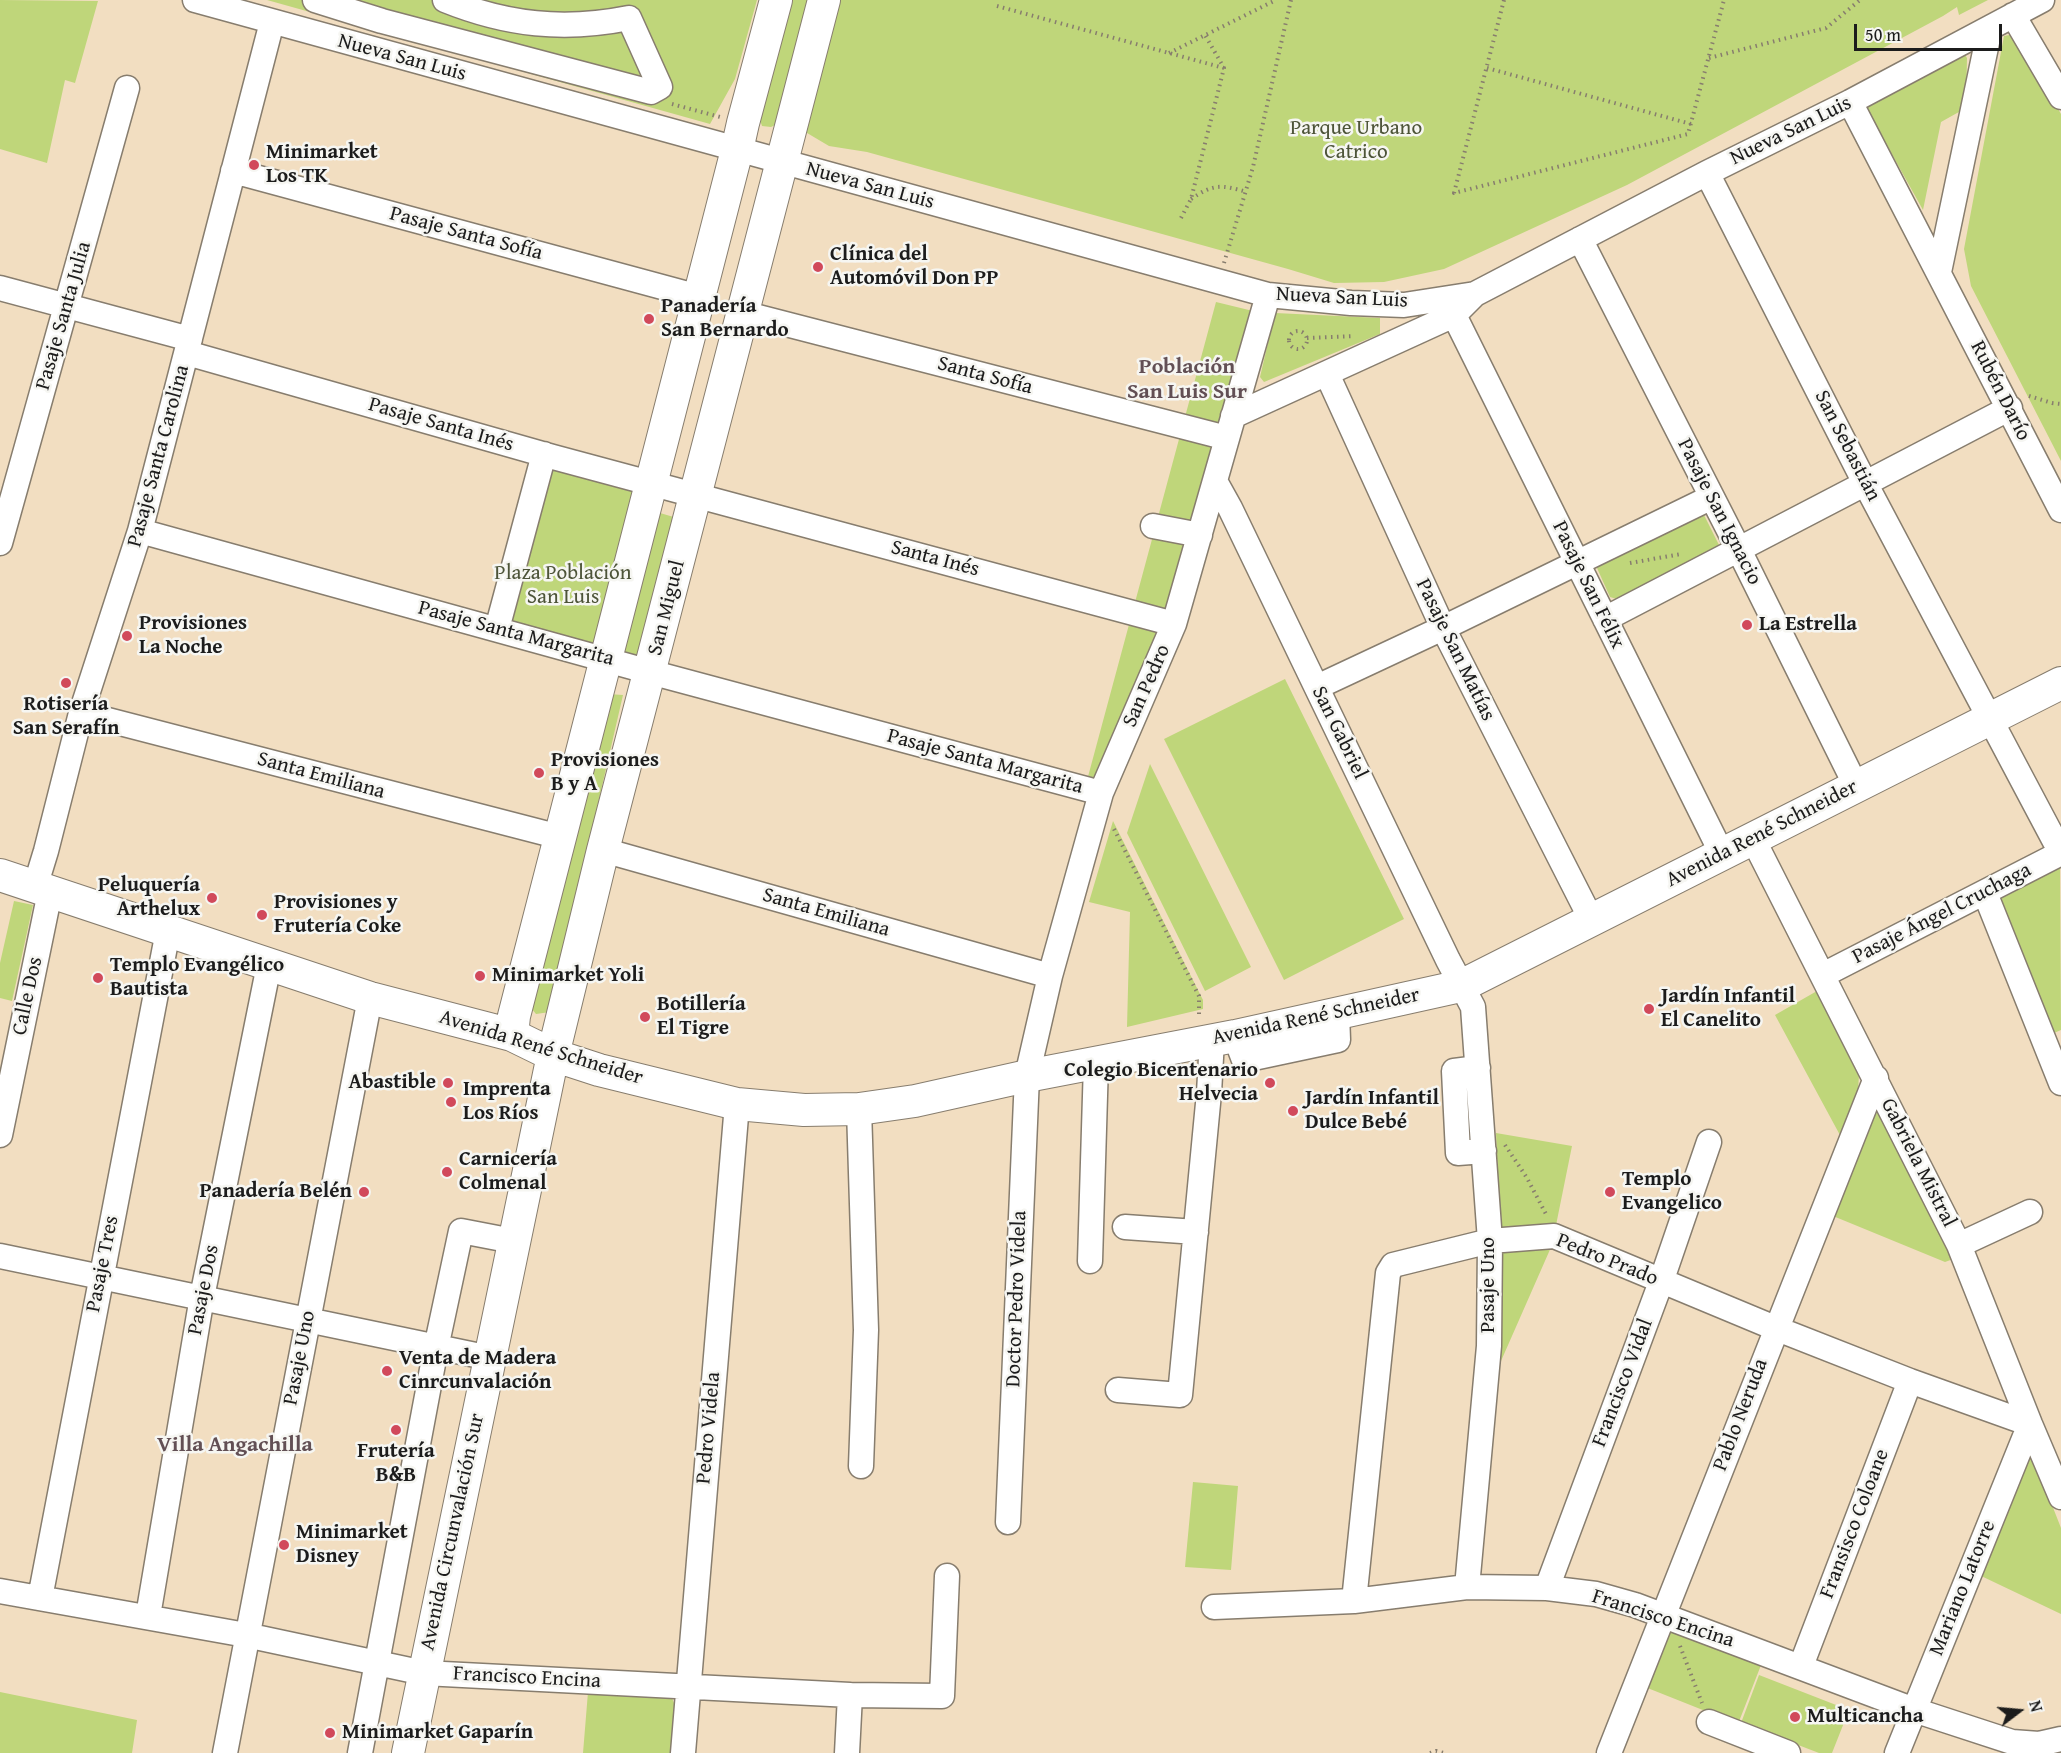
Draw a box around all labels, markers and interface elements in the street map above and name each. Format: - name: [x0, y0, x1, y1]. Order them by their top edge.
- scale bar: [1857, 12, 2006, 50]
- text: 50 m: [1865, 21, 1901, 48]
- street label: Nueva San Luis: [335, 29, 469, 87]
- street label: Nueva San Luis: [1726, 91, 1856, 171]
- park label: Parque Urbano Catrico: [1290, 116, 1422, 166]
- place label: Minimarket Los TK: [266, 140, 378, 190]
- street label: Nueva San Luis: [803, 157, 937, 215]
- marker: Minimarket Los TK: [247, 158, 261, 172]
- street label: Pasaje Santa Sofía: [387, 202, 545, 266]
- street label: Pasaje Santa Julia: [31, 239, 97, 393]
- place label: Clínica del Automóvil Don PP: [830, 242, 998, 292]
- marker: Clínica del Automóvil Don PP: [811, 260, 825, 274]
- street label: Nueva San Luis: [1275, 282, 1409, 314]
- place label: Panadería San Bernardo: [661, 294, 789, 344]
- marker: Panadería San Bernardo: [642, 312, 656, 326]
- street label: Rubén Darío: [1964, 337, 2036, 445]
- street label: Santa Sofía: [935, 351, 1035, 401]
- district label: Población San Luis Sur: [1127, 354, 1247, 406]
- street label: Pasaje Santa Carolina: [123, 362, 195, 550]
- street label: San Sebastián: [1808, 386, 1886, 506]
- street label: Pasaje Santa Inés: [365, 392, 517, 458]
- street label: Pasaje San Ignacio: [1671, 435, 1767, 589]
- street label: Pasaje San Félix: [1546, 517, 1630, 653]
- street label: Santa Inés: [888, 535, 982, 583]
- street label: San Miguel: [643, 558, 691, 658]
- park label: Plaza Población San Luis: [494, 561, 632, 611]
- street label: Pasaje San Matías: [1410, 575, 1500, 725]
- street label: Pasaje Santa Margarita: [415, 596, 617, 672]
- place label: Provisiones La Noche: [139, 611, 247, 661]
- place label: La Estrella: [1759, 612, 1857, 638]
- marker: La Estrella: [1740, 618, 1754, 632]
- marker: Provisiones La Noche: [120, 629, 134, 643]
- street label: San Pedro: [1118, 641, 1176, 731]
- marker: Rotisería San Serafín: [59, 676, 73, 690]
- street label: San Gabriel: [1306, 683, 1372, 783]
- place label: Rotisería San Serafín: [13, 692, 119, 742]
- street label: Pasaje Santa Margarita: [884, 724, 1086, 800]
- street label: Santa Emiliana: [254, 747, 388, 805]
- place label: Provisiones B y A: [551, 748, 659, 798]
- marker: Provisiones B y A: [532, 766, 546, 780]
- street label: Avenida René Schneider: [1662, 775, 1862, 893]
- street label: Pasaje Ángel Cruchaga: [1848, 858, 2036, 970]
- place label: Peluquería Arthelux: [98, 873, 200, 923]
- street label: Santa Emiliana: [760, 883, 892, 943]
- place label: Provisiones y Frutería Coke: [274, 890, 401, 940]
- marker: Peluquería Arthelux: [205, 891, 219, 905]
- marker: Provisiones y Frutería Coke: [255, 908, 269, 922]
- place label: Templo Evangélico Bautista: [110, 953, 284, 1003]
- street label: Calle Dos: [7, 955, 49, 1037]
- place label: Minimarket Yoli: [492, 963, 644, 989]
- marker: Minimarket Yoli: [473, 969, 487, 983]
- marker: Templo Evangélico Bautista: [91, 971, 105, 985]
- street label: Avenida René Schneider: [1210, 983, 1422, 1051]
- place label: Jardín Infantil El Canelito: [1661, 984, 1795, 1034]
- place label: Botillería El Tigre: [657, 992, 746, 1042]
- marker: Jardín Infantil El Canelito: [1642, 1002, 1656, 1016]
- street label: Avenida René Schneider: [436, 1005, 646, 1091]
- marker: Botillería El Tigre: [638, 1010, 652, 1024]
- place label: Colegio Bicentenario Helvecia: [1064, 1058, 1258, 1108]
- place label: Abastible: [349, 1070, 436, 1096]
- marker: Abastible: [441, 1076, 455, 1090]
- marker: Colegio Bicentenario Helvecia: [1263, 1076, 1277, 1090]
- place label: Imprenta Los Ríos: [463, 1077, 551, 1127]
- place label: Jardín Infantil Dulce Bebé: [1305, 1086, 1439, 1136]
- street label: Gabriela Mistral: [1875, 1094, 1961, 1232]
- marker: Imprenta Los Ríos: [444, 1095, 458, 1109]
- marker: Jardín Infantil Dulce Bebé: [1286, 1104, 1300, 1118]
- place label: Carnicería Colmenal: [459, 1147, 557, 1197]
- marker: Carnicería Colmenal: [440, 1165, 454, 1179]
- place label: Templo Evangelico: [1622, 1167, 1722, 1217]
- place label: Panadería Belén: [199, 1179, 352, 1205]
- marker: Panadería Belén: [357, 1185, 371, 1199]
- marker: Templo Evangelico: [1603, 1185, 1617, 1199]
- street label: Doctor Pedro Videla: [1001, 1210, 1033, 1388]
- street label: Pasaje Tres: [81, 1214, 125, 1314]
- street label: Pedro Prado: [1552, 1228, 1662, 1292]
- street label: Pasaje Uno: [1476, 1237, 1502, 1333]
- street label: Pasaje Dos: [183, 1243, 225, 1337]
- street label: Pasaje Uno: [278, 1309, 322, 1407]
- street label: Francisco Vidal: [1587, 1315, 1659, 1451]
- place label: Venta de Madera Cinrcunvalación: [399, 1346, 556, 1396]
- street label: Pablo Neruda: [1708, 1355, 1774, 1475]
- marker: Venta de Madera Cinrcunvalación: [380, 1364, 394, 1378]
- street label: Pedro Videla: [692, 1371, 726, 1485]
- street label: Avenida Circunvalación Sur: [416, 1411, 490, 1653]
- marker: Frutería B&B: [389, 1423, 403, 1437]
- district label: Villa Angachilla: [157, 1432, 313, 1458]
- place label: Frutería B&B: [357, 1439, 435, 1489]
- street label: Fransisco Coloane: [1815, 1446, 1895, 1602]
- street label: Mariano Latorre: [1924, 1517, 2002, 1659]
- place label: Minimarket Disney: [296, 1520, 408, 1570]
- marker: Minimarket Disney: [277, 1538, 291, 1552]
- street label: Francisco Encina: [1589, 1584, 1737, 1654]
- street label: Francisco Encina: [452, 1662, 602, 1694]
- north arrow: [1989, 1681, 2049, 1741]
- text: N: [2023, 1698, 2049, 1714]
- place label: Multicancha: [1807, 1704, 1923, 1730]
- marker: Multicancha: [1788, 1710, 1802, 1724]
- place label: Minimarket Gaparín: [342, 1720, 533, 1746]
- marker: Minimarket Gaparín: [323, 1726, 337, 1740]

